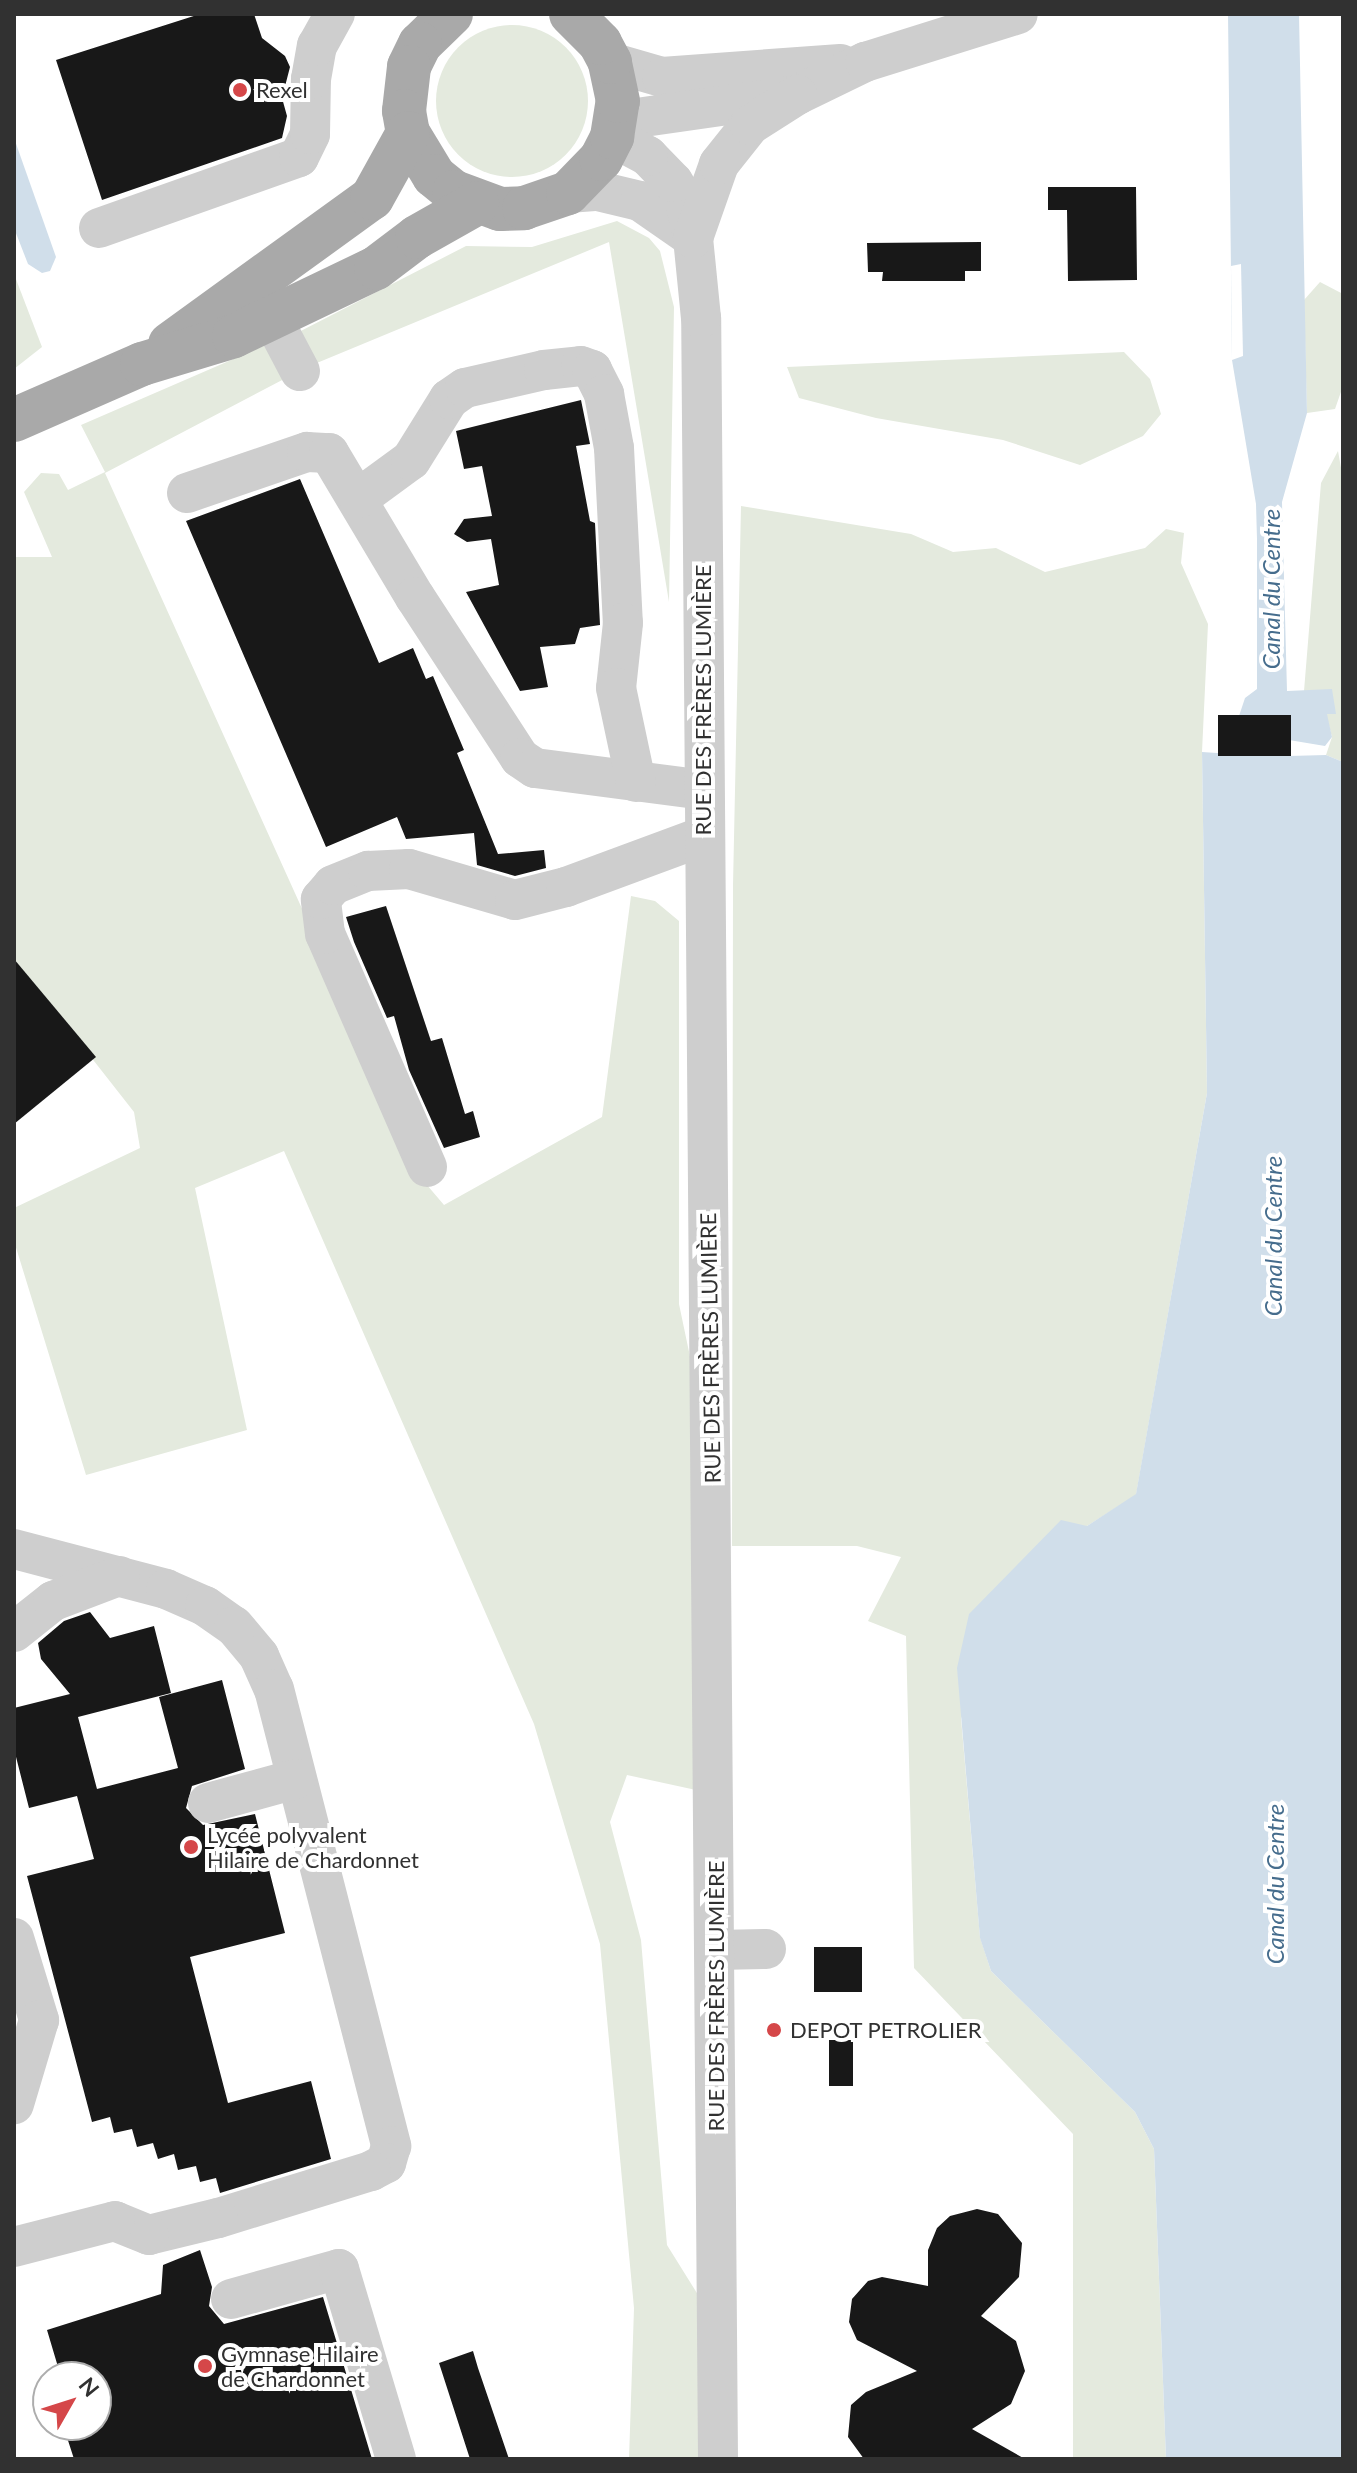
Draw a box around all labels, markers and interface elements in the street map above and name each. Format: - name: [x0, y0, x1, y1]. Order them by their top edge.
- place label: Rexel: [256, 77, 308, 103]
- marker: Rexel: [231, 81, 249, 99]
- water label: Canal du Centre: [1257, 509, 1285, 669]
- street label: RUE DES FRÈRES LUMIÈRE: [690, 565, 716, 835]
- water label: Canal du Centre: [1259, 1156, 1287, 1316]
- street label: RUE DES FRÈRES LUMIÈRE: [694, 1212, 726, 1484]
- water label: Canal du Centre: [1261, 1804, 1289, 1964]
- place label: Lycée polyvalent Hilaire de Chardonnet: [207, 1821, 419, 1872]
- marker: Lycée polyvalent Hilaire de Chardonnet: [182, 1838, 200, 1856]
- street label: RUE DES FRÈRES LUMIÈRE: [703, 1861, 729, 2131]
- place label: DEPOT PETROLIER: [790, 2017, 982, 2043]
- marker: DEPOT PETROLIER: [765, 2021, 783, 2039]
- place label: Gymnase Hilaire de Chardonnet: [221, 2340, 379, 2392]
- marker: Gymnase Hilaire de Chardonnet: [196, 2357, 214, 2375]
- north arrow: [32, 2361, 112, 2441]
- text: N: [74, 2372, 105, 2402]

